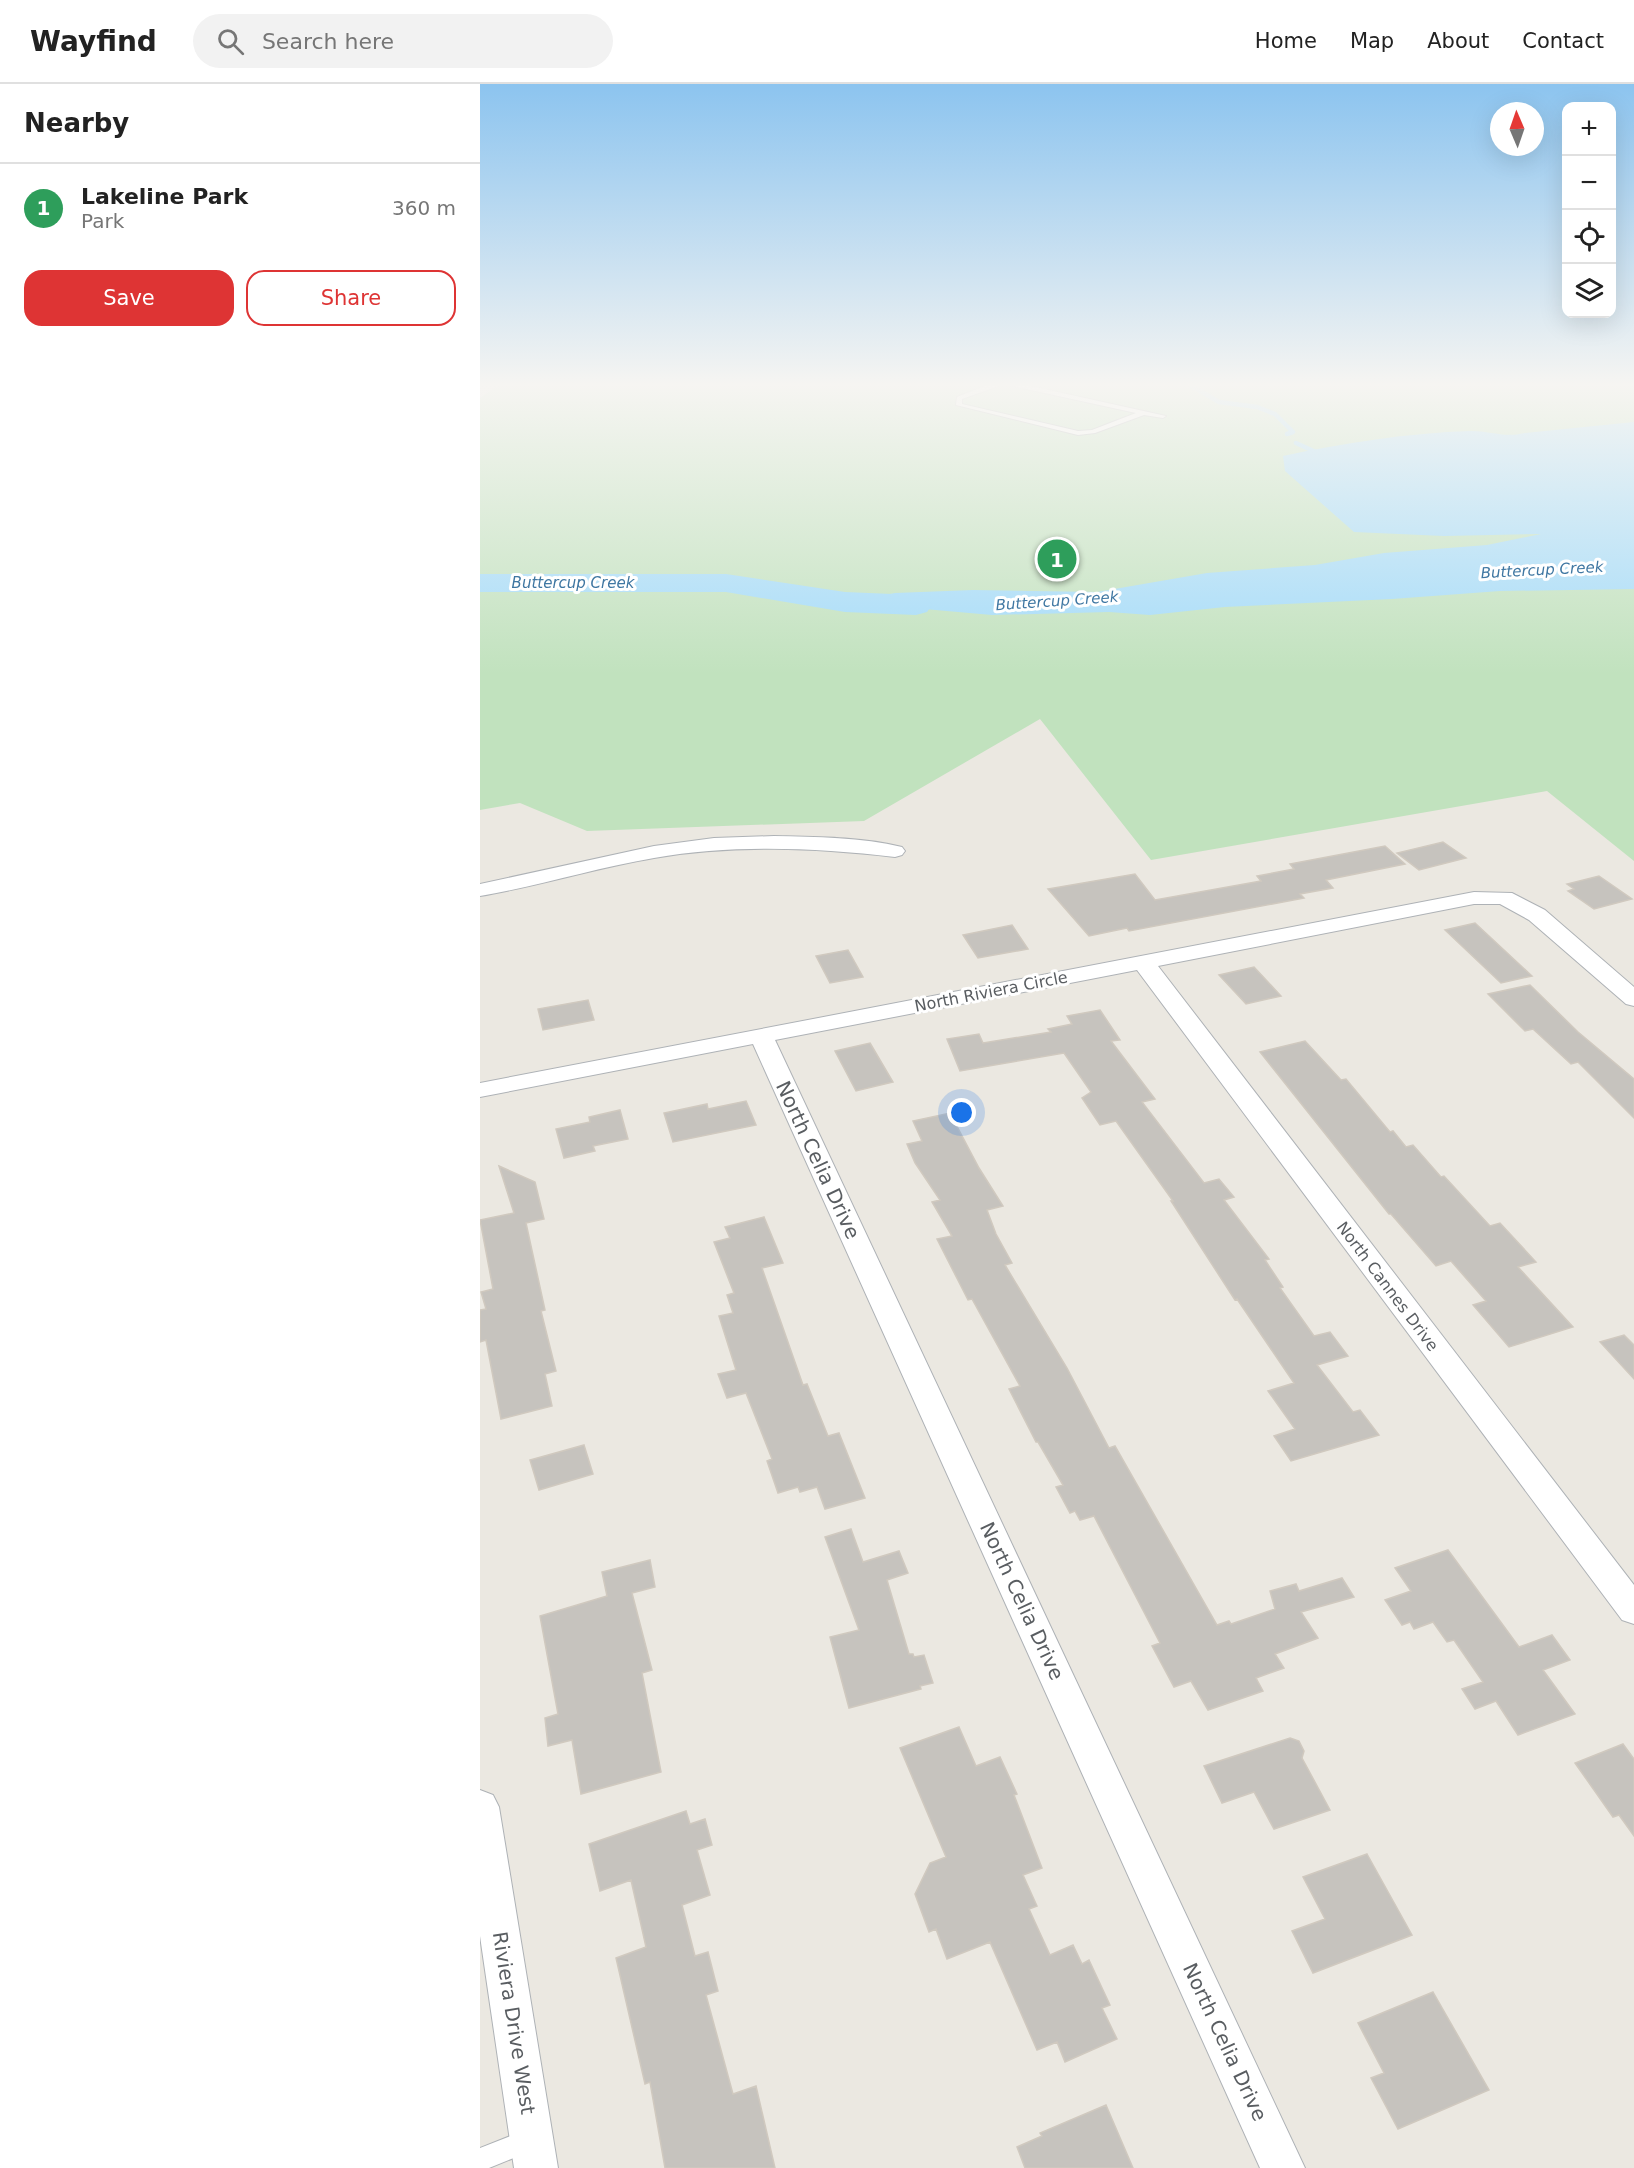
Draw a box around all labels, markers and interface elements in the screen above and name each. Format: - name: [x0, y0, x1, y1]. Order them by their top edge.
- search box: [193, 14, 613, 68]
- text: Wayfind: [30, 25, 157, 58]
- icon: search: [214, 25, 247, 58]
- text: Search here: [262, 29, 394, 54]
- text: Home: [1255, 29, 1317, 53]
- text: Map: [1350, 29, 1394, 53]
- text: About: [1427, 29, 1489, 53]
- text: Contact: [1522, 29, 1604, 53]
- north arrow: [1490, 102, 1544, 156]
- map controls: [1562, 102, 1616, 318]
- button: +: [1562, 102, 1616, 156]
- text: Nearby: [24, 108, 129, 138]
- button: −: [1562, 156, 1616, 210]
- text: Lakeline Park: [81, 184, 248, 209]
- text: 1: [37, 196, 50, 220]
- text: 360 m: [392, 196, 456, 220]
- text: Park: [81, 209, 124, 233]
- button: locate: [1562, 210, 1616, 264]
- button: layers: [1562, 264, 1616, 318]
- button: Save: [24, 270, 234, 326]
- button: Share: [246, 270, 456, 326]
- pin: 1: [1038, 536, 1076, 582]
- water label: Buttercup Creek: [1480, 558, 1605, 582]
- water label: Buttercup Creek: [512, 574, 636, 592]
- water label: Buttercup Creek: [995, 588, 1120, 614]
- street label: North Riviera Circle: [913, 967, 1069, 1016]
- street label: North Celia Drive: [771, 1077, 865, 1243]
- your location: [947, 1098, 976, 1127]
- street label: North Cannes Drive: [1333, 1218, 1442, 1355]
- street label: North Celia Drive: [975, 1518, 1069, 1684]
- street label: Riviera Drive West: [488, 1930, 540, 2116]
- street label: North Celia Drive: [1178, 1959, 1272, 2125]

